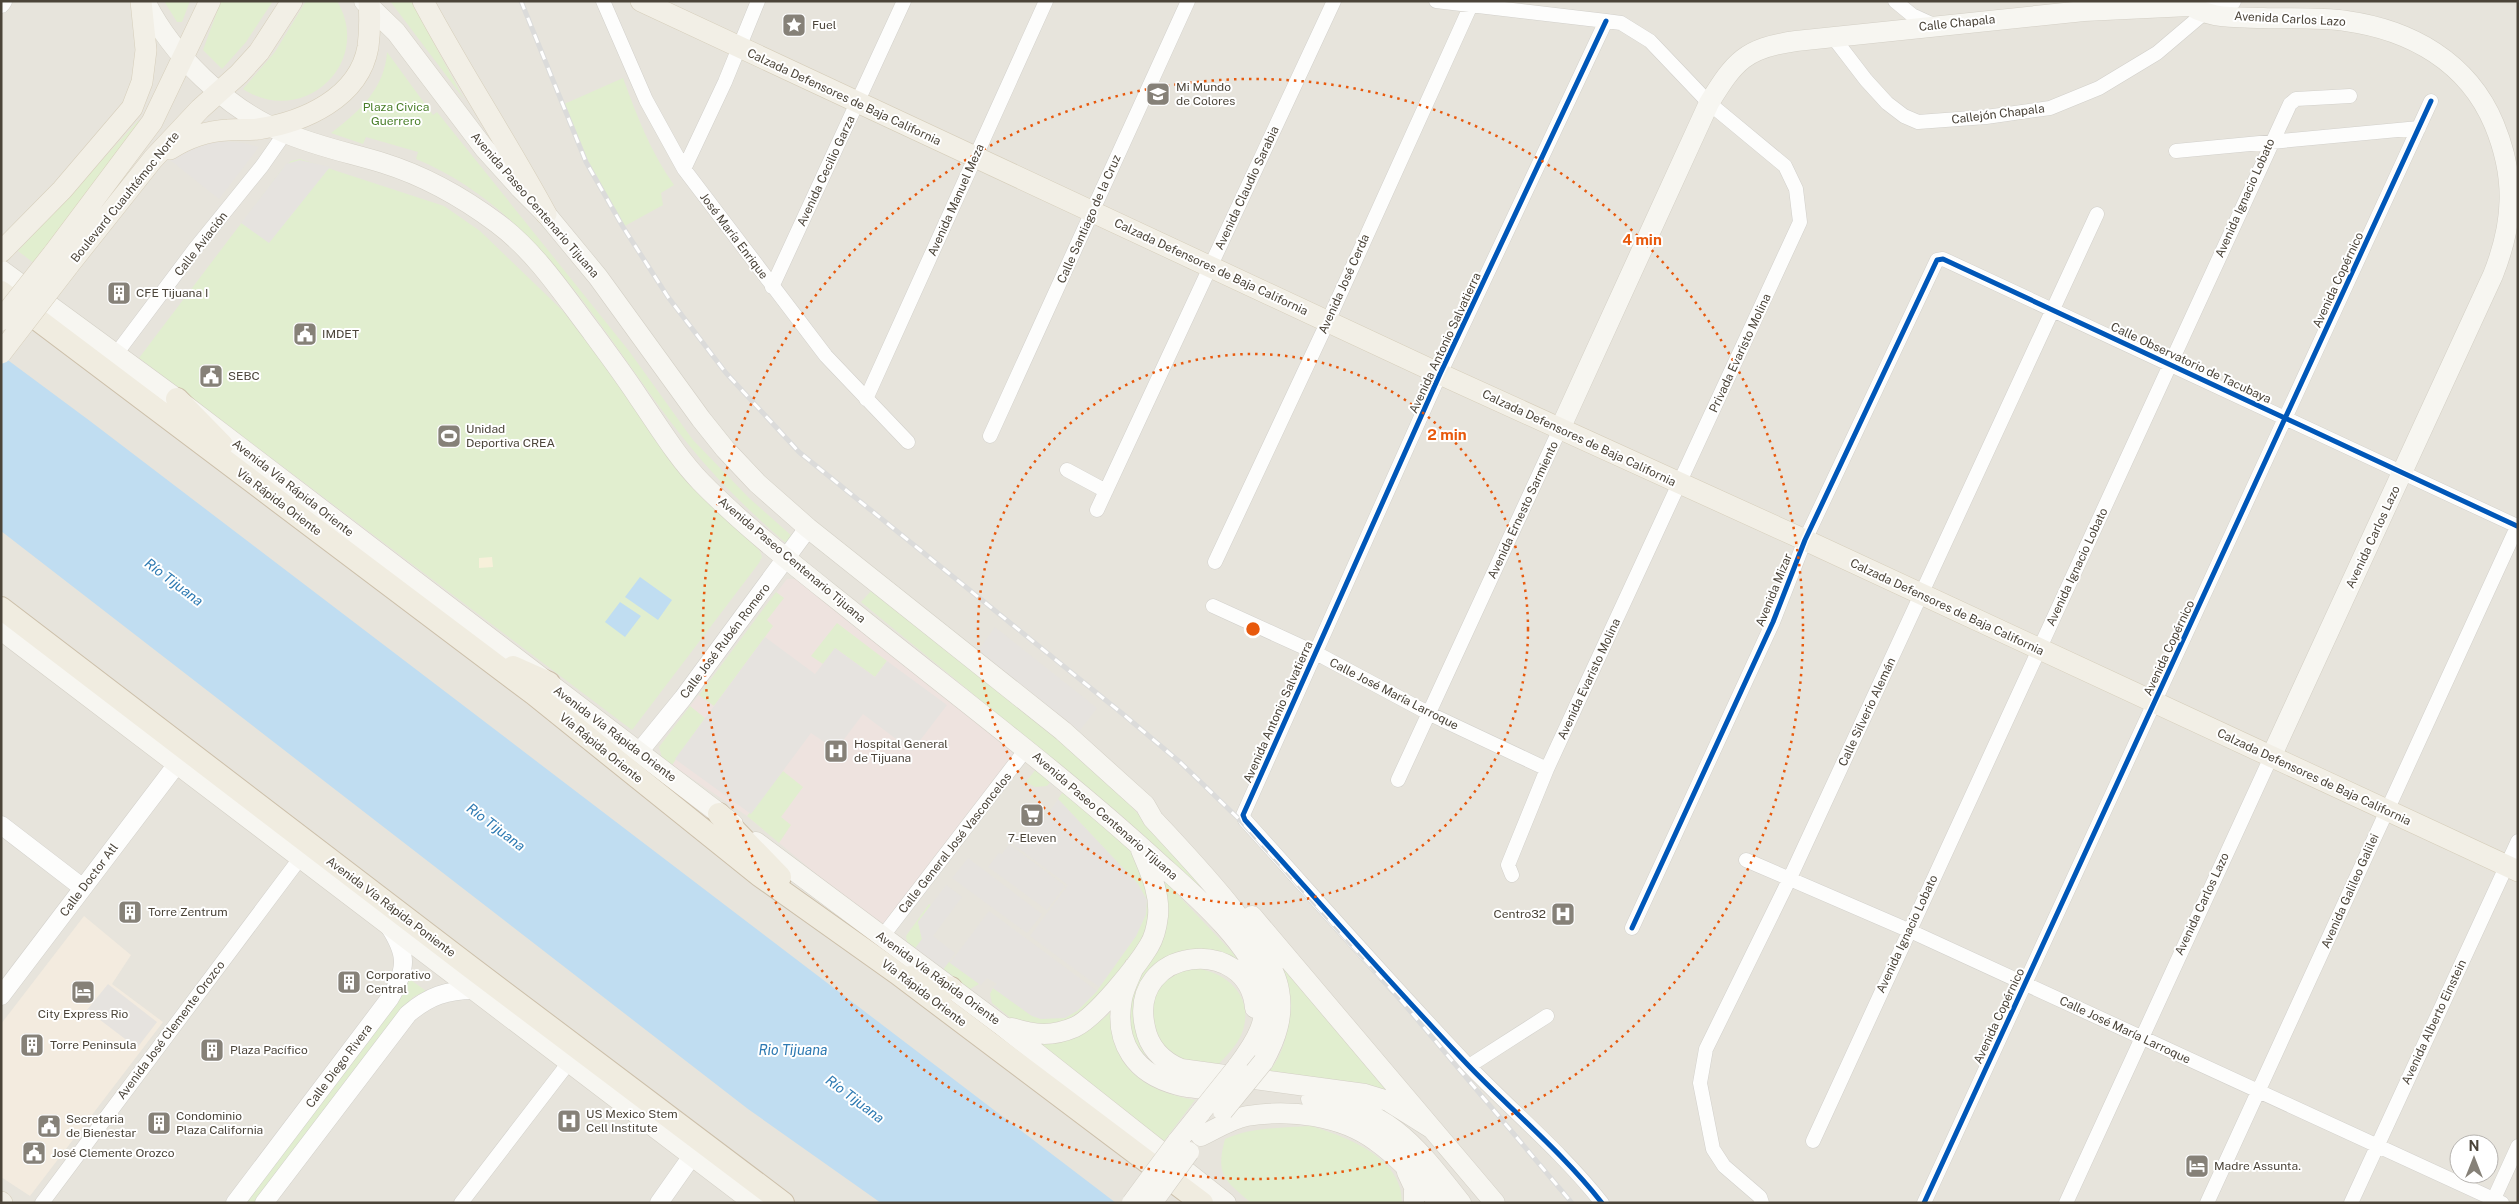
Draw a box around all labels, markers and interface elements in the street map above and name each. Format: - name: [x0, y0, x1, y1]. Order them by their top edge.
- street label: Avenida Carlos Lazo: [2234, 9, 2346, 29]
- place icon: Fuel: [781, 12, 807, 38]
- street label: Calle Chapala: [1918, 12, 1996, 34]
- place label: Fuel: [812, 18, 837, 32]
- street label: Calzada Defensores de Baja California: [745, 46, 943, 148]
- place label: Mi Mundo de Colores: [1176, 80, 1235, 108]
- school or university icon: Mi Mundo de Colores: [1145, 81, 1171, 107]
- park label: Plaza Civica Guerrero: [363, 100, 429, 128]
- street label: Callejón Chapala: [1951, 101, 2045, 127]
- street label: Avenida Cecilio Garza: [794, 113, 858, 229]
- street label: Avenida Claudio Sarabia: [1212, 124, 1282, 252]
- street label: Boulevard Cuauhtémoc Norte: [68, 129, 182, 265]
- street label: Avenida Paseo Centenario Tijuana: [468, 129, 602, 281]
- street label: Avenida Ignacio Lobato: [2212, 136, 2278, 260]
- street label: Avenida Manuel Meza: [925, 142, 987, 258]
- street label: Calle Santiago de la Cruz: [1054, 152, 1124, 285]
- street label: José María Enrique: [697, 190, 771, 282]
- street label: Calle Aviación: [172, 209, 231, 279]
- street label: Calzada Defensores de Baja California: [1112, 216, 1310, 318]
- street label: Avenida Copérnico: [2310, 230, 2366, 330]
- text: 4 min: [1622, 231, 1662, 248]
- street label: Avenida José Cerda: [1316, 232, 1372, 336]
- street label: Avenida Antonio Salvatierra: [1406, 270, 1484, 416]
- building icon: CFE Tijuana I: [106, 280, 132, 306]
- place label: CFE Tijuana I: [136, 286, 208, 300]
- street label: Privada Evaristo Molina: [1706, 291, 1774, 415]
- street label: Calle Observatorio de Tacubaya: [2109, 320, 2273, 406]
- public building icon: IMDET: [292, 321, 318, 347]
- place label: IMDET: [322, 327, 359, 341]
- public building icon: SEBC: [198, 363, 224, 389]
- place label: SEBC: [228, 369, 260, 383]
- street label: Calzada Defensores de Baja California: [1480, 387, 1678, 489]
- place label: Unidad Deportiva CREA: [466, 422, 555, 450]
- sports icon: Unidad Deportiva CREA: [436, 423, 462, 449]
- text: 2 min: [1427, 426, 1467, 443]
- street label: Avenida Vía Rápida Oriente: [229, 436, 357, 540]
- street label: Avenida Ernesto Sarmiento: [1485, 439, 1561, 581]
- street label: Vía Rápida Oriente: [234, 465, 324, 539]
- street label: Avenida Carlos Lazo: [2343, 483, 2403, 590]
- street label: Avenida Paseo Centenario Tijuana: [716, 494, 868, 626]
- street label: Avenida Ignacio Lobato: [2043, 506, 2111, 628]
- street label: Avenida Mizar: [1753, 551, 1795, 629]
- water label: Río Tijuana: [142, 555, 206, 609]
- street label: Calzada Defensores de Baja California: [1848, 556, 2046, 658]
- street label: Calle José Rubén Romero: [677, 581, 773, 701]
- street label: Avenida Copérnico: [2141, 598, 2197, 698]
- street label: Avenida Evaristo Molina: [1555, 616, 1623, 742]
- centre of rings: [1244, 620, 1262, 638]
- street label: Avenida Antonio Salvatierra: [1240, 639, 1316, 785]
- street label: Calle José María Larroque: [1327, 655, 1461, 733]
- street label: Calle Silverio Alemán: [1836, 655, 1898, 769]
- street label: Avenida Vía Rápida Oriente: [551, 683, 679, 785]
- street label: Vía Rápida Oriente: [556, 710, 646, 786]
- street label: Calzada Defensores de Baja California: [2215, 726, 2413, 828]
- place label: Hospital General de Tijuana: [854, 737, 948, 765]
- hospital icon: Hospital General de Tijuana: [823, 738, 849, 764]
- street label: Avenida Paseo Centenario Tijuana: [1029, 749, 1181, 883]
- street label: Calle General José Vasconcelos: [896, 770, 1014, 916]
- water label: Río Tijuana: [464, 800, 528, 854]
- supermarket icon: 7-Eleven: [1019, 802, 1045, 828]
- place label: 7-Eleven: [1008, 831, 1056, 845]
- street label: Avenida Galileo Galilei: [2318, 831, 2382, 951]
- street label: Calle Doctor Atl: [57, 840, 121, 919]
- street label: Avenida Carlos Lazo: [2172, 850, 2232, 957]
- street label: Avenida Vía Rápida Poniente: [324, 854, 458, 960]
- street label: Avenida Ignacio Lobato: [1873, 873, 1941, 995]
- building icon: Torre Zentrum: [117, 899, 143, 925]
- hospital icon: Centro32: [1550, 901, 1576, 927]
- place label: Torre Zentrum: [148, 905, 228, 919]
- place label: Centro32: [1494, 907, 1546, 921]
- street label: Avenida Vía Rápida Oriente: [873, 928, 1003, 1028]
- street label: Vía Rápida Oriente: [879, 956, 969, 1030]
- street label: Avenida Alberto Einstein: [2399, 957, 2469, 1087]
- street label: Avenida José Clemente Orozco: [114, 958, 228, 1102]
- street label: Avenida Copérnico: [1971, 966, 2027, 1066]
- place label: Corporativo Central: [366, 968, 431, 996]
- building icon: Corporativo Central: [336, 969, 362, 995]
- hotel icon: City Express Rio: [70, 979, 96, 1005]
- street label: Calle José María Larroque: [2057, 993, 2193, 1067]
- place label: City Express Rio: [38, 1007, 129, 1021]
- street label: Calle Diego Rivera: [303, 1021, 375, 1111]
- building icon: Torre Peninsula: [19, 1032, 45, 1058]
- building icon: Plaza Pacífico: [199, 1037, 225, 1063]
- place label: Torre Peninsula: [50, 1038, 137, 1052]
- water label: Rio Tijuana: [759, 1042, 827, 1058]
- place label: Plaza Pacífico: [230, 1043, 308, 1057]
- water label: Río Tijuana: [823, 1072, 887, 1126]
- place label: US Mexico Stem Cell Institute: [586, 1107, 678, 1135]
- hospital icon: US Mexico Stem Cell Institute: [556, 1108, 582, 1134]
- place label: Condominio Plaza California: [176, 1109, 263, 1137]
- building icon: Condominio Plaza California: [146, 1110, 172, 1136]
- place label: Secretaria de Bienestar: [66, 1112, 136, 1140]
- public building icon: Secretaria de Bienestar: [36, 1113, 62, 1139]
- north arrow: [2449, 1134, 2499, 1184]
- text: N: [2469, 1138, 2479, 1154]
- public building icon: José Clemente Orozco: [21, 1140, 47, 1166]
- place label: José Clemente Orozco: [52, 1146, 175, 1160]
- hotel icon: Madre Assunta.: [2184, 1153, 2210, 1179]
- place label: Madre Assunta.: [2214, 1159, 2301, 1173]

